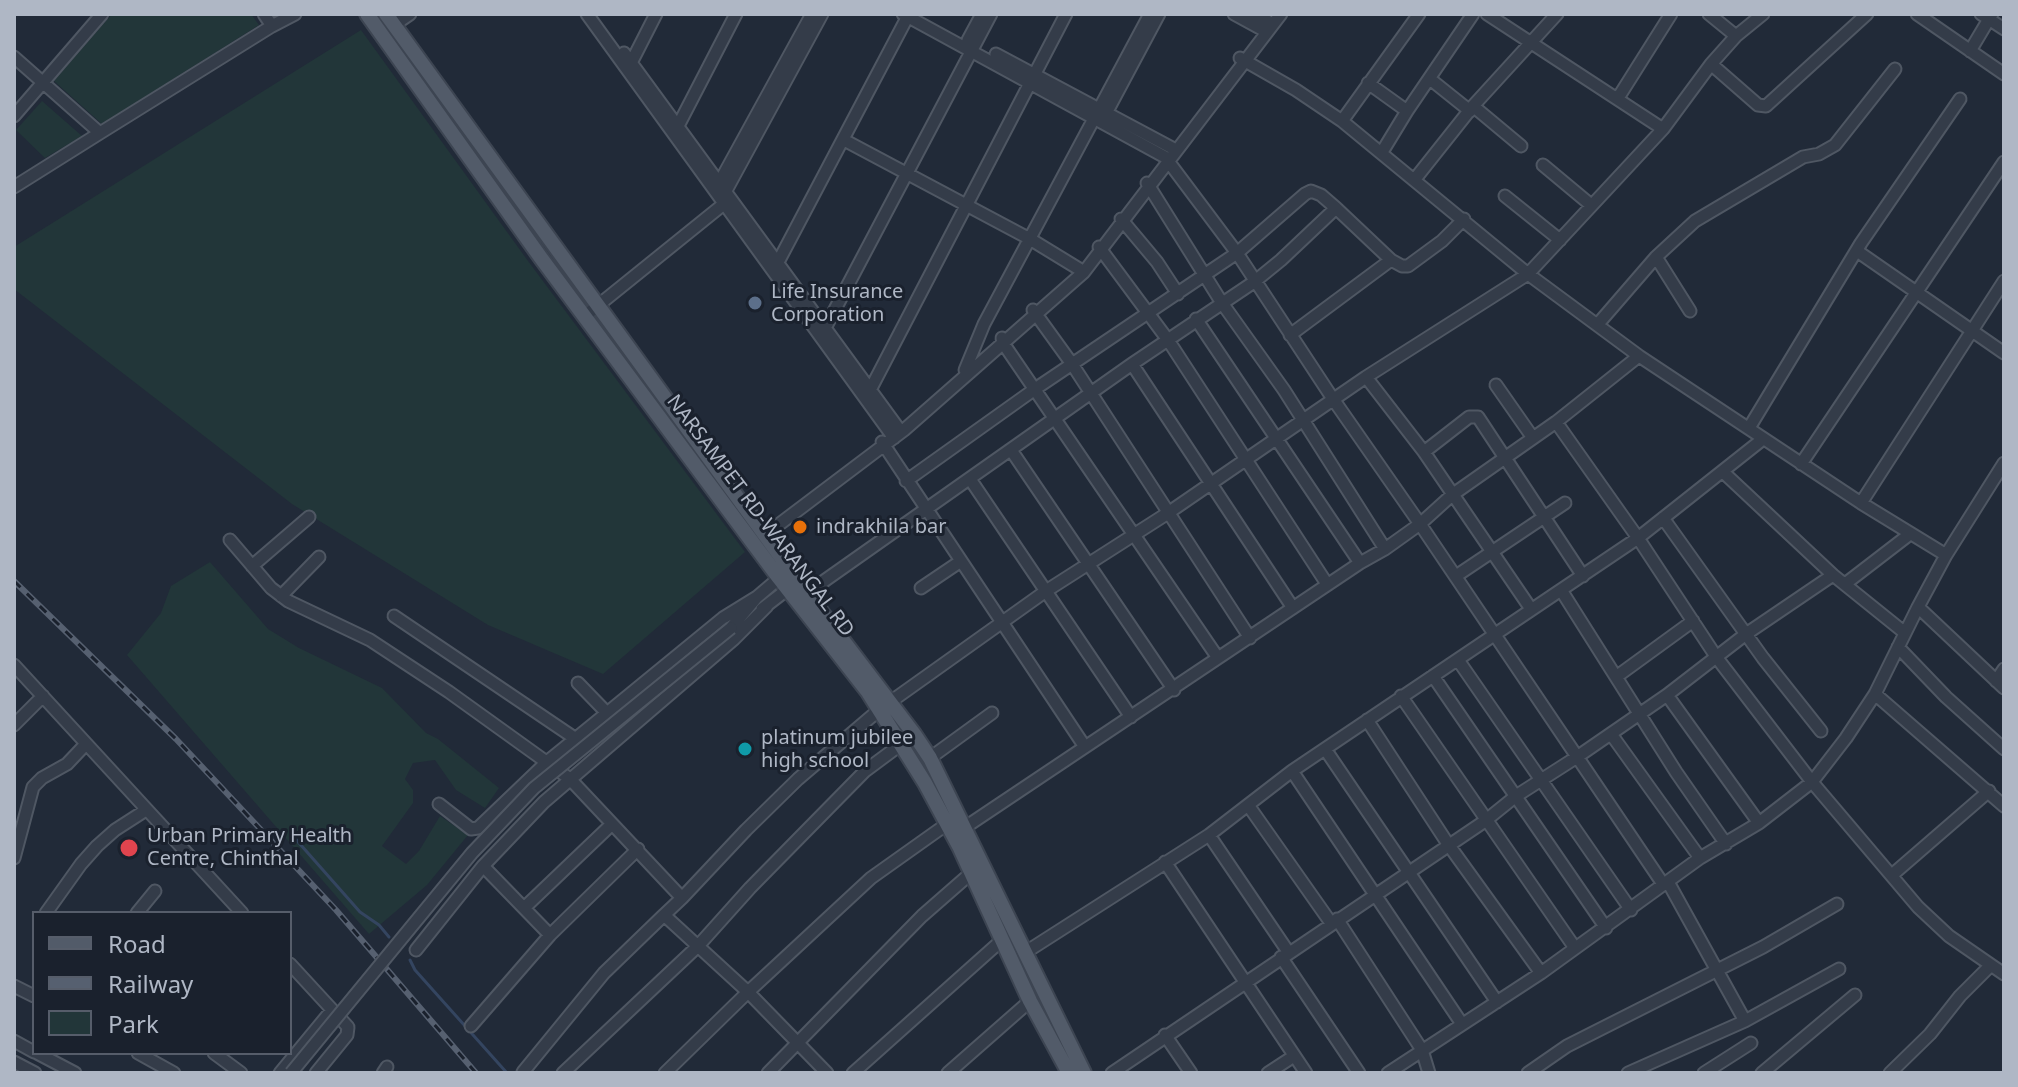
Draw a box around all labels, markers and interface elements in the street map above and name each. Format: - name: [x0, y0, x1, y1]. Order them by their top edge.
- place label: Life Insurance Corporation: [771, 280, 903, 327]
- marker: Life Insurance Corporation: [746, 294, 764, 312]
- street label: NARSAMPET RD-WARANGAL RD: [661, 390, 859, 642]
- place label: indrakhila bar: [816, 515, 946, 539]
- marker: indrakhila bar: [791, 518, 809, 536]
- place label: platinum jubilee high school: [761, 726, 913, 773]
- marker: platinum jubilee high school: [736, 740, 754, 758]
- place label: Urban Primary Health Centre, Chinthal: [147, 824, 352, 871]
- marker: Urban Primary Health Centre, Chinthal: [118, 837, 140, 859]
- legend: [32, 911, 292, 1055]
- text: Road: [108, 927, 166, 960]
- text: Railway: [108, 967, 193, 1000]
- text: Park: [108, 1007, 159, 1040]

